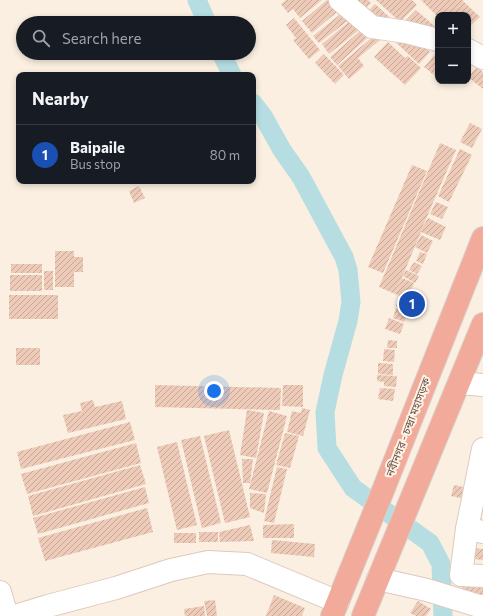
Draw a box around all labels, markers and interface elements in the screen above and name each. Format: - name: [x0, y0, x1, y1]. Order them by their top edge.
- map controls: [435, 12, 471, 84]
- button: +: [435, 12, 471, 48]
- search box: [16, 16, 256, 60]
- icon: search: [30, 27, 52, 49]
- text: Search here: [62, 29, 141, 47]
- button: −: [435, 48, 471, 84]
- text: Nearby: [32, 88, 89, 109]
- text: Baipaile: [70, 138, 125, 156]
- text: 1: [42, 147, 48, 163]
- text: 80 m: [210, 147, 240, 163]
- text: Bus stop: [70, 156, 121, 172]
- pin: 1: [399, 289, 425, 319]
- street label: নবীনগর - চন্দ্রা মহাসড়ক: [382, 375, 432, 479]
- your location: [204, 381, 224, 401]

